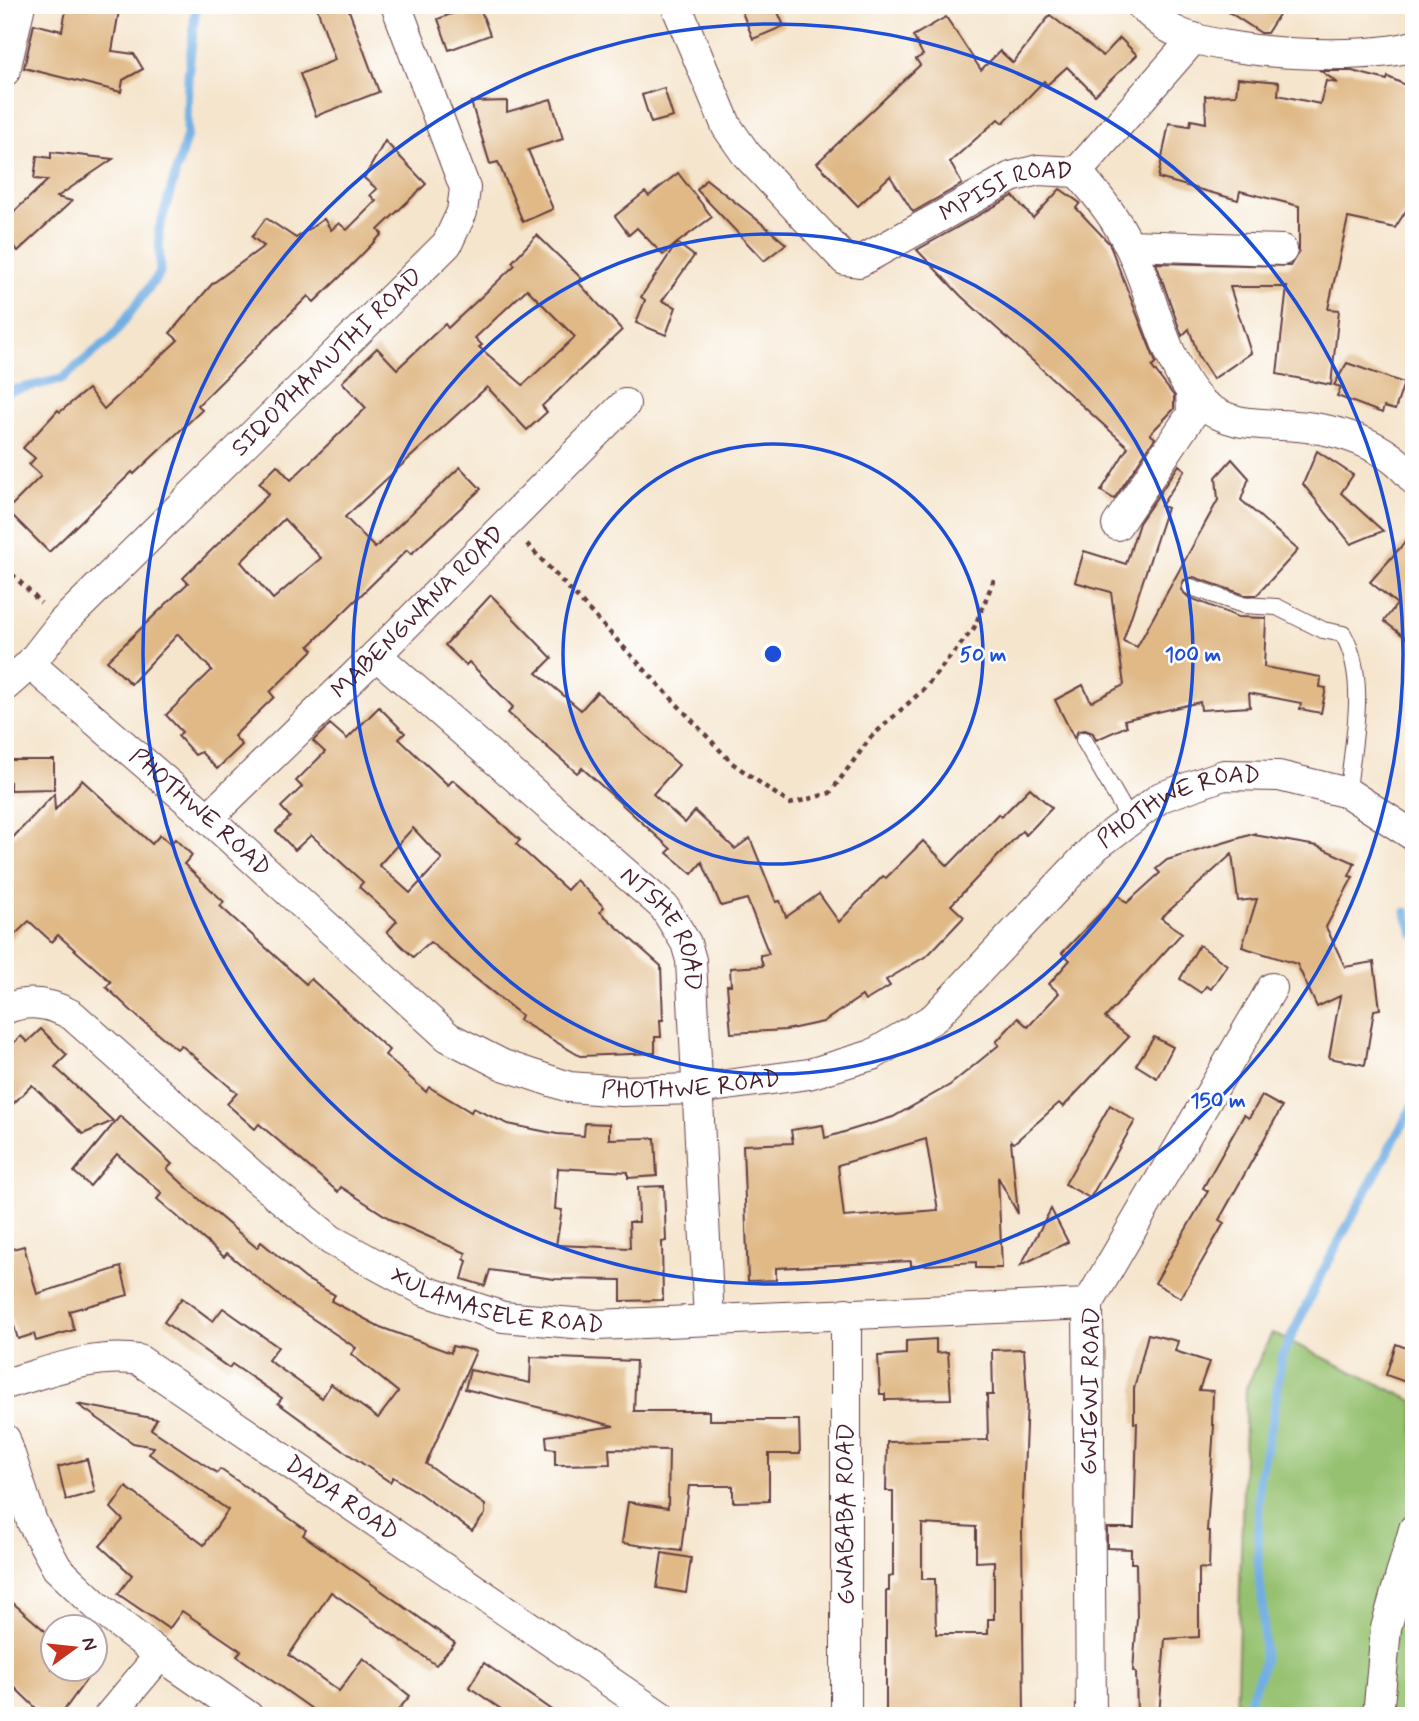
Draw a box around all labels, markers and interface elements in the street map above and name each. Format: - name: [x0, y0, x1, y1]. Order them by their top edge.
- street label: MPISI ROAD: [934, 154, 1073, 229]
- street label: SIQOPHAMUTHI ROAD: [225, 261, 430, 463]
- street label: MABENGWANA ROAD: [325, 519, 511, 706]
- text: 50 m: [960, 641, 1007, 669]
- text: 100 m: [1165, 641, 1221, 669]
- centre of rings: [761, 642, 785, 666]
- street label: PHOTHWE ROAD: [123, 741, 278, 883]
- street label: PHOTHWE ROAD: [1091, 759, 1260, 855]
- street label: NTSHE ROAD: [613, 860, 708, 991]
- street label: PHOTHWE ROAD: [600, 1063, 782, 1107]
- text: 150 m: [1190, 1087, 1246, 1115]
- street label: XULAMASELE ROAD: [385, 1260, 605, 1341]
- street label: GWIGWI ROAD: [1074, 1307, 1108, 1475]
- street label: GWABABA ROAD: [831, 1423, 862, 1605]
- street label: DADA ROAD: [279, 1449, 405, 1548]
- north arrow: [38, 1612, 108, 1682]
- text: N: [75, 1635, 103, 1653]

